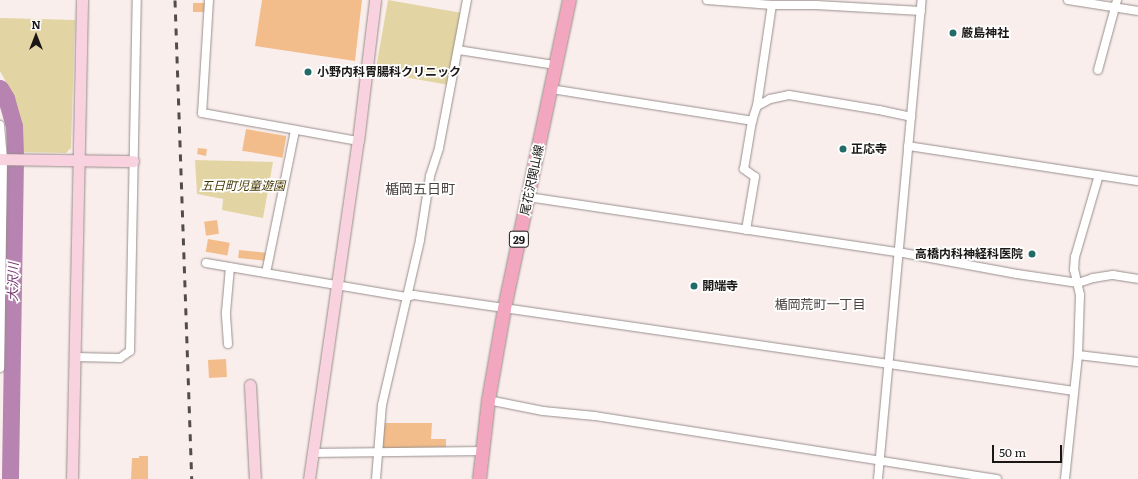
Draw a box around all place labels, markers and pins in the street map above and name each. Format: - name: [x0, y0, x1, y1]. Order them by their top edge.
- place label: 厳島神社: [961, 26, 1009, 40]
- marker: 厳島神社: [948, 28, 958, 38]
- place label: 小野内科胃腸科クリニック: [317, 65, 461, 79]
- marker: 小野内科胃腸科クリニック: [302, 66, 314, 78]
- place label: 正応寺: [851, 142, 887, 156]
- marker: 正応寺: [838, 144, 848, 154]
- place label: 高橋内科神経科医院: [915, 247, 1023, 261]
- marker: 高橋内科神経科医院: [1026, 248, 1038, 260]
- place label: 開端寺: [702, 279, 738, 293]
- marker: 開端寺: [689, 281, 699, 291]

